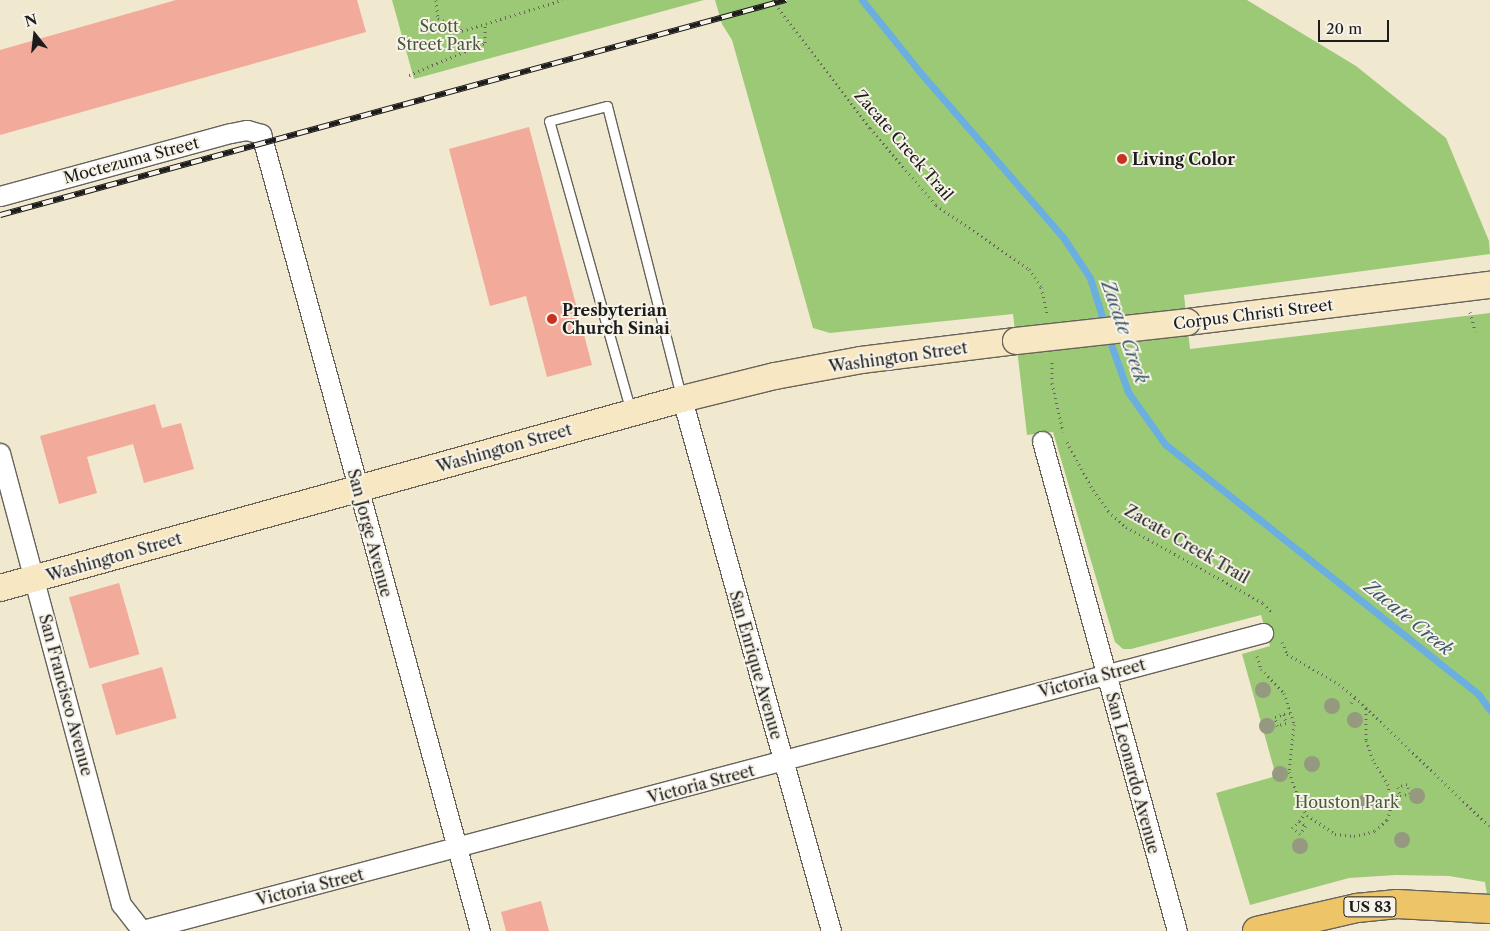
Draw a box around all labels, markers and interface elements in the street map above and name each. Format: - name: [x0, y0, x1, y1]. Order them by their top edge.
- north arrow: [10, 10, 60, 60]
- text: N: [23, 10, 39, 31]
- scale bar: [1320, 10, 1391, 42]
- park label: Scott Street Park: [397, 16, 481, 54]
- text: 20 m: [1326, 19, 1362, 38]
- street label: Zacate Creek Trail: [851, 85, 957, 205]
- street label: Moctezuma Street: [61, 133, 201, 187]
- place label: Living Color: [1132, 149, 1235, 169]
- marker: Living Color: [1116, 153, 1128, 165]
- water label: Zacate Creek: [1096, 277, 1152, 387]
- street label: Corpus Christi Street: [1172, 295, 1334, 333]
- place label: Presbyterian Church Sinai: [562, 300, 670, 338]
- marker: Presbyterian Church Sinai: [546, 313, 558, 325]
- street label: Washington Street: [827, 338, 969, 376]
- street label: Washington Street: [434, 419, 574, 477]
- street label: San Jorge Avenue: [344, 466, 396, 600]
- street label: Zacate Creek Trail: [1121, 500, 1253, 588]
- street label: Washington Street: [44, 528, 184, 586]
- water label: Zacate Creek: [1359, 576, 1457, 660]
- street label: San Enrique Avenue: [725, 588, 787, 742]
- street label: San Francisco Avenue: [35, 612, 97, 778]
- street label: Victoria Street: [1036, 655, 1148, 701]
- street label: San Leonardo Avenue: [1102, 690, 1164, 856]
- street label: Victoria Street: [645, 761, 757, 807]
- park label: Houston Park: [1295, 792, 1399, 812]
- street label: Victoria Street: [254, 864, 366, 910]
- road number: US 83: [1342, 894, 1398, 920]

